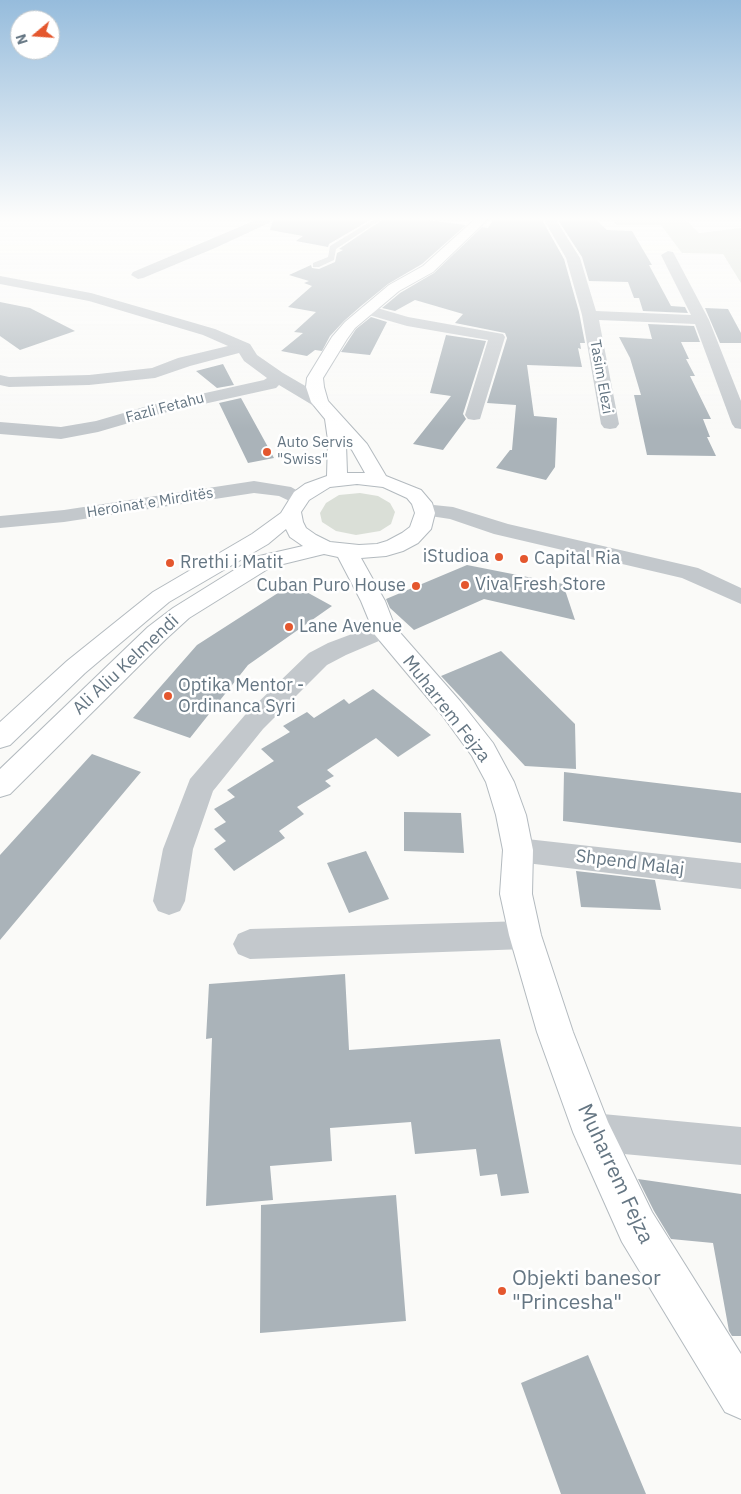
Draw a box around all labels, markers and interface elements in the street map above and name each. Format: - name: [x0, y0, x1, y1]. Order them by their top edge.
- north arrow: [10, 10, 60, 60]
- text: N: [12, 32, 32, 47]
- street label: Tasim Elezi: [586, 339, 616, 415]
- street label: Fazli Fetahu: [124, 389, 206, 427]
- place label: Auto Servis "Swiss": [277, 434, 353, 469]
- marker: Auto Servis "Swiss": [261, 446, 273, 458]
- street label: Heroinat e Mirditës: [85, 484, 215, 522]
- place label: iStudioa: [423, 546, 489, 568]
- place label: Capital Ria: [534, 548, 620, 570]
- marker: iStudioa: [493, 551, 505, 563]
- place label: Rrethi i Matit: [180, 552, 283, 574]
- marker: Capital Ria: [518, 553, 530, 565]
- marker: Rrethi i Matit: [164, 557, 176, 569]
- place label: Viva Fresh Store: [475, 574, 606, 596]
- place label: Cuban Puro House: [256, 575, 406, 597]
- marker: Viva Fresh Store: [459, 579, 471, 591]
- marker: Cuban Puro House: [410, 580, 422, 592]
- street label: Ali Aliu Kelmendi: [69, 610, 183, 720]
- place label: Lane Avenue: [299, 616, 402, 638]
- marker: Lane Avenue: [283, 621, 295, 633]
- street label: Muharrem Fejza: [398, 651, 494, 767]
- place label: Optika Mentor - Ordinanca Syri: [178, 675, 304, 718]
- marker: Optika Mentor - Ordinanca Syri: [162, 690, 174, 702]
- street label: Shpend Malaj: [575, 846, 685, 880]
- street label: Muharrem Fejza: [572, 1100, 658, 1248]
- place label: Objekti banesor "Princesha": [512, 1266, 661, 1316]
- marker: Objekti banesor "Princesha": [496, 1285, 508, 1297]

